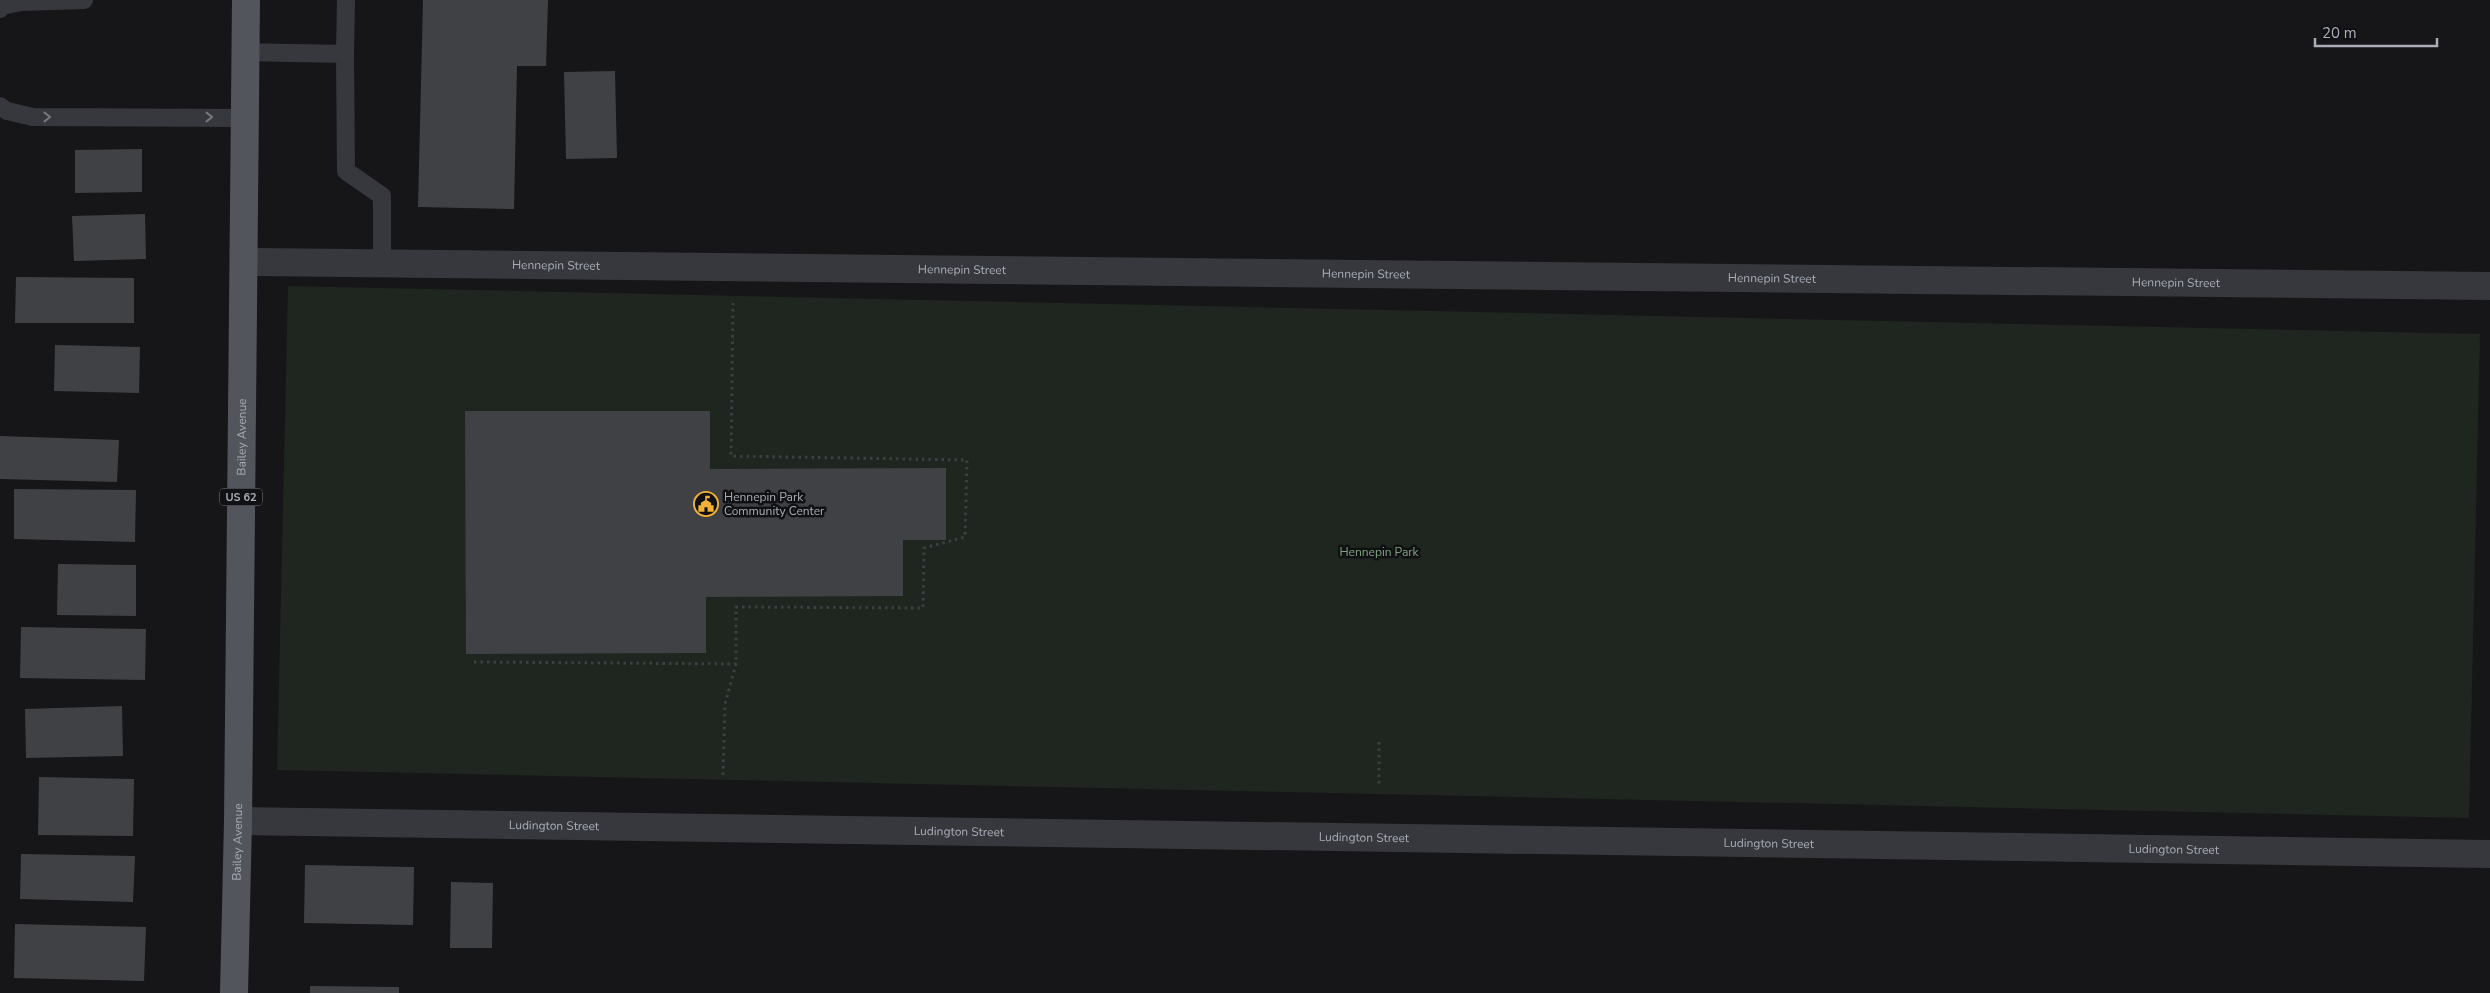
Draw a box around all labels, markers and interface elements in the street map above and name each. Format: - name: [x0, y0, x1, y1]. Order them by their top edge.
- scale bar: [2315, 15, 2438, 47]
- text: 20 m: [2322, 23, 2357, 43]
- one-way arrow: [43, 112, 51, 122]
- one-way arrow: [206, 112, 213, 122]
- street label: Hennepin Street: [512, 257, 601, 274]
- street label: Hennepin Street: [918, 261, 1007, 278]
- street label: Hennepin Street: [1322, 266, 1411, 282]
- street label: Hennepin Street: [1728, 270, 1817, 287]
- street label: Hennepin Street: [2132, 274, 2221, 291]
- street label: Bailey Avenue: [233, 398, 250, 476]
- road number: US 62: [220, 488, 262, 506]
- place label: Hennepin Park Community Center: [724, 489, 825, 519]
- public building icon: Hennepin Park Community Center: [693, 491, 719, 517]
- park label: Hennepin Park: [1339, 544, 1420, 560]
- street label: Bailey Avenue: [229, 803, 246, 881]
- street label: Ludington Street: [509, 817, 600, 834]
- street label: Ludington Street: [914, 823, 1005, 840]
- street label: Ludington Street: [1319, 829, 1410, 846]
- street label: Ludington Street: [1724, 835, 1815, 852]
- street label: Ludington Street: [2129, 841, 2220, 858]

